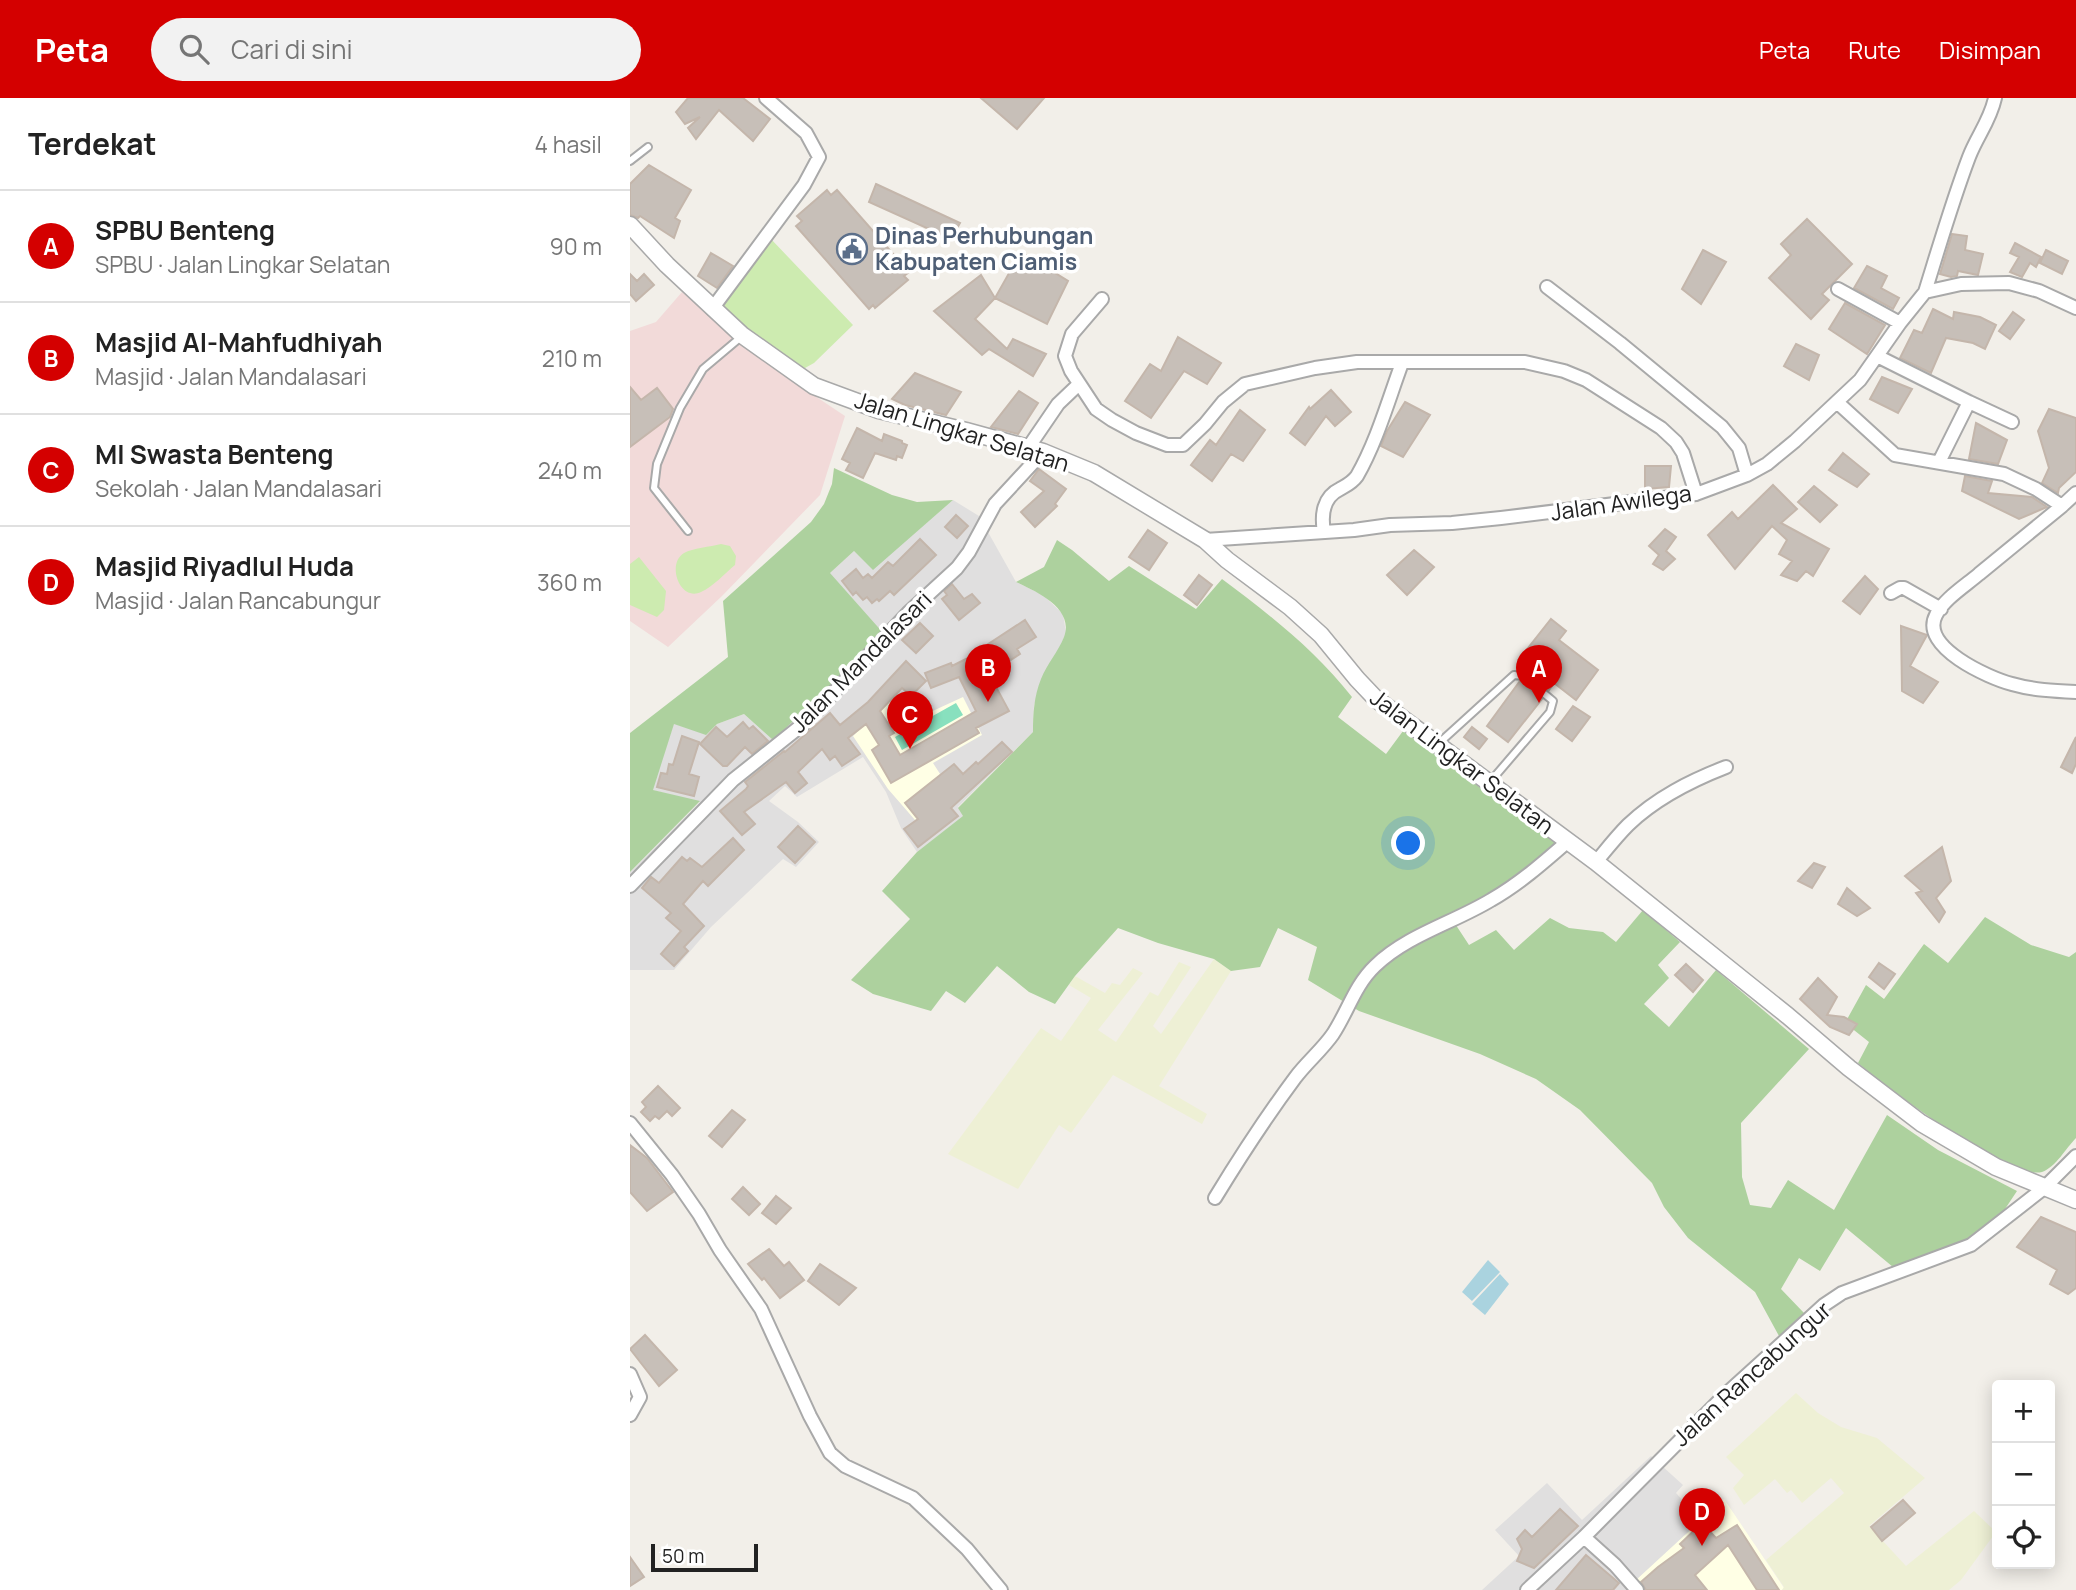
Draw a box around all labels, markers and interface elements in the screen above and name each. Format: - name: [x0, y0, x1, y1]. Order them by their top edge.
- search box: [151, 18, 641, 81]
- text: Peta: [35, 27, 109, 72]
- icon: search: [175, 30, 213, 68]
- text: Cari di sini: [231, 31, 353, 67]
- text: Peta: [1759, 33, 1810, 66]
- text: Rute: [1848, 33, 1901, 66]
- text: Disimpan: [1939, 33, 2041, 66]
- text: Terdekat: [28, 123, 157, 164]
- text: 4 hasil: [535, 128, 602, 160]
- text: SPBU Benteng: [95, 212, 275, 248]
- place label: Dinas Perhubungan Kabupaten Ciamis: [875, 219, 1093, 277]
- text: A: [43, 230, 59, 262]
- text: 90 m: [550, 230, 602, 262]
- public building icon: Dinas Perhubungan Kabupaten Ciamis: [835, 232, 869, 266]
- text: SPBU · Jalan Lingkar Selatan: [95, 248, 390, 280]
- text: Masjid Al-Mahfudhiyah: [95, 324, 382, 360]
- text: B: [44, 342, 58, 374]
- text: 210 m: [542, 342, 602, 374]
- text: Masjid · Jalan Mandalasari: [95, 360, 367, 392]
- street label: Jalan Lingkar Selatan: [851, 383, 1073, 479]
- text: MI Swasta Benteng: [95, 436, 333, 472]
- text: C: [43, 454, 60, 486]
- text: 240 m: [538, 454, 602, 486]
- text: Sekolah · Jalan Mandalasari: [95, 472, 382, 504]
- street label: Jalan Awilega: [1548, 476, 1693, 528]
- text: Masjid Riyadlul Huda: [95, 548, 354, 584]
- text: D: [43, 566, 59, 598]
- text: 360 m: [537, 566, 602, 598]
- street label: Jalan Mandalasari: [782, 583, 938, 739]
- text: Masjid · Jalan Rancabungur: [95, 584, 381, 616]
- pin: B: [965, 644, 1011, 702]
- pin: A: [1516, 645, 1562, 703]
- street label: Jalan Lingkar Selatan: [1364, 681, 1561, 841]
- pin: C: [887, 691, 933, 749]
- your location: [1391, 826, 1425, 860]
- street label: Jalan Rancabungur: [1665, 1294, 1837, 1453]
- map controls: [1992, 1380, 2055, 1569]
- button: +: [1992, 1380, 2055, 1443]
- button: −: [1992, 1443, 2055, 1506]
- pin: D: [1679, 1488, 1725, 1546]
- button: locate: [1992, 1506, 2055, 1569]
- scale bar: [651, 1541, 758, 1573]
- text: 50 m: [662, 1543, 704, 1569]

